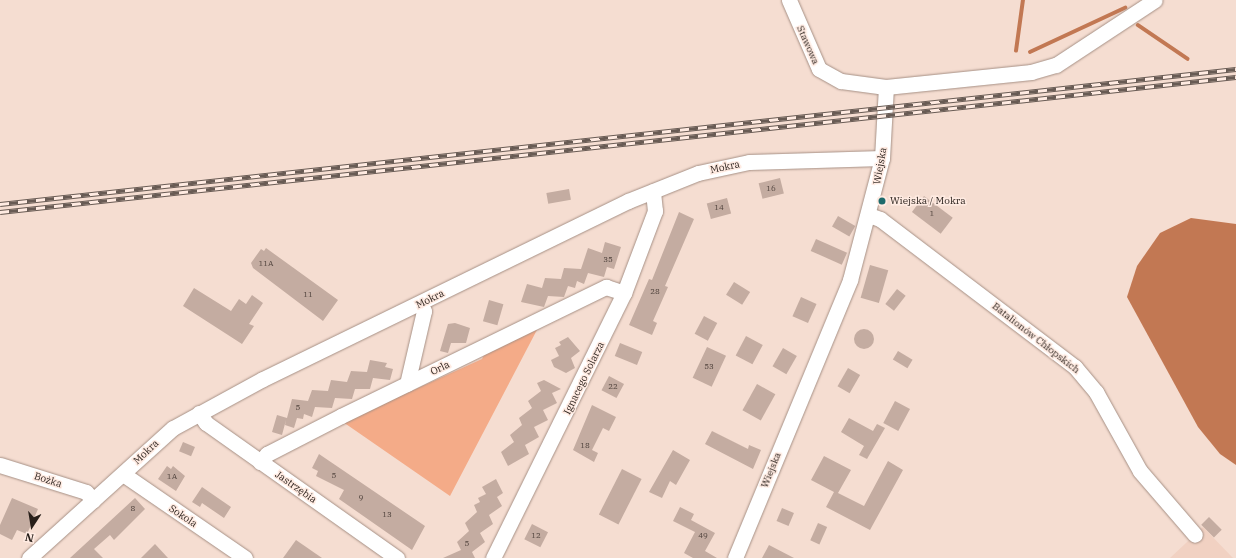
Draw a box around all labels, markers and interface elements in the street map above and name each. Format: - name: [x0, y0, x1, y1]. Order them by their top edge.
- street label: Stawowa: [794, 24, 822, 66]
- street label: Wiejska: [871, 147, 889, 185]
- street label: Mokra: [709, 158, 741, 176]
- house number: 16: [766, 184, 776, 194]
- place label: Wiejska / Mokra: [890, 195, 966, 207]
- marker: Wiejska / Mokra: [877, 196, 887, 206]
- house number: 14: [714, 203, 724, 213]
- house number: 1: [930, 209, 934, 219]
- house number: 35: [603, 255, 613, 265]
- house number: 11A: [258, 259, 274, 269]
- street label: Mokra: [414, 287, 446, 311]
- house number: 28: [650, 287, 660, 297]
- house number: 11: [303, 290, 313, 300]
- street label: Batalionów Chłopskich: [990, 300, 1082, 376]
- street label: Ignacego Solarza: [561, 340, 607, 416]
- street label: Orla: [428, 358, 452, 378]
- house number: 53: [704, 362, 714, 372]
- house number: 22: [608, 382, 618, 392]
- house number: 5: [296, 403, 300, 413]
- street label: Mokra: [131, 437, 161, 467]
- house number: 18: [580, 441, 590, 451]
- street label: Wiejska: [758, 450, 784, 490]
- street label: Jastrzębia: [273, 468, 319, 506]
- street label: Bożka: [33, 470, 63, 490]
- house number: 5: [332, 471, 336, 481]
- house number: 1A: [167, 472, 177, 482]
- house number: 9: [359, 493, 363, 503]
- street label: Sokola: [167, 502, 199, 530]
- house number: 8: [131, 504, 135, 514]
- north arrow: [12, 506, 52, 546]
- house number: 13: [382, 510, 392, 520]
- text: N: [24, 530, 35, 545]
- house number: 12: [531, 531, 541, 541]
- house number: 49: [698, 531, 708, 541]
- house number: 5: [465, 539, 469, 549]

